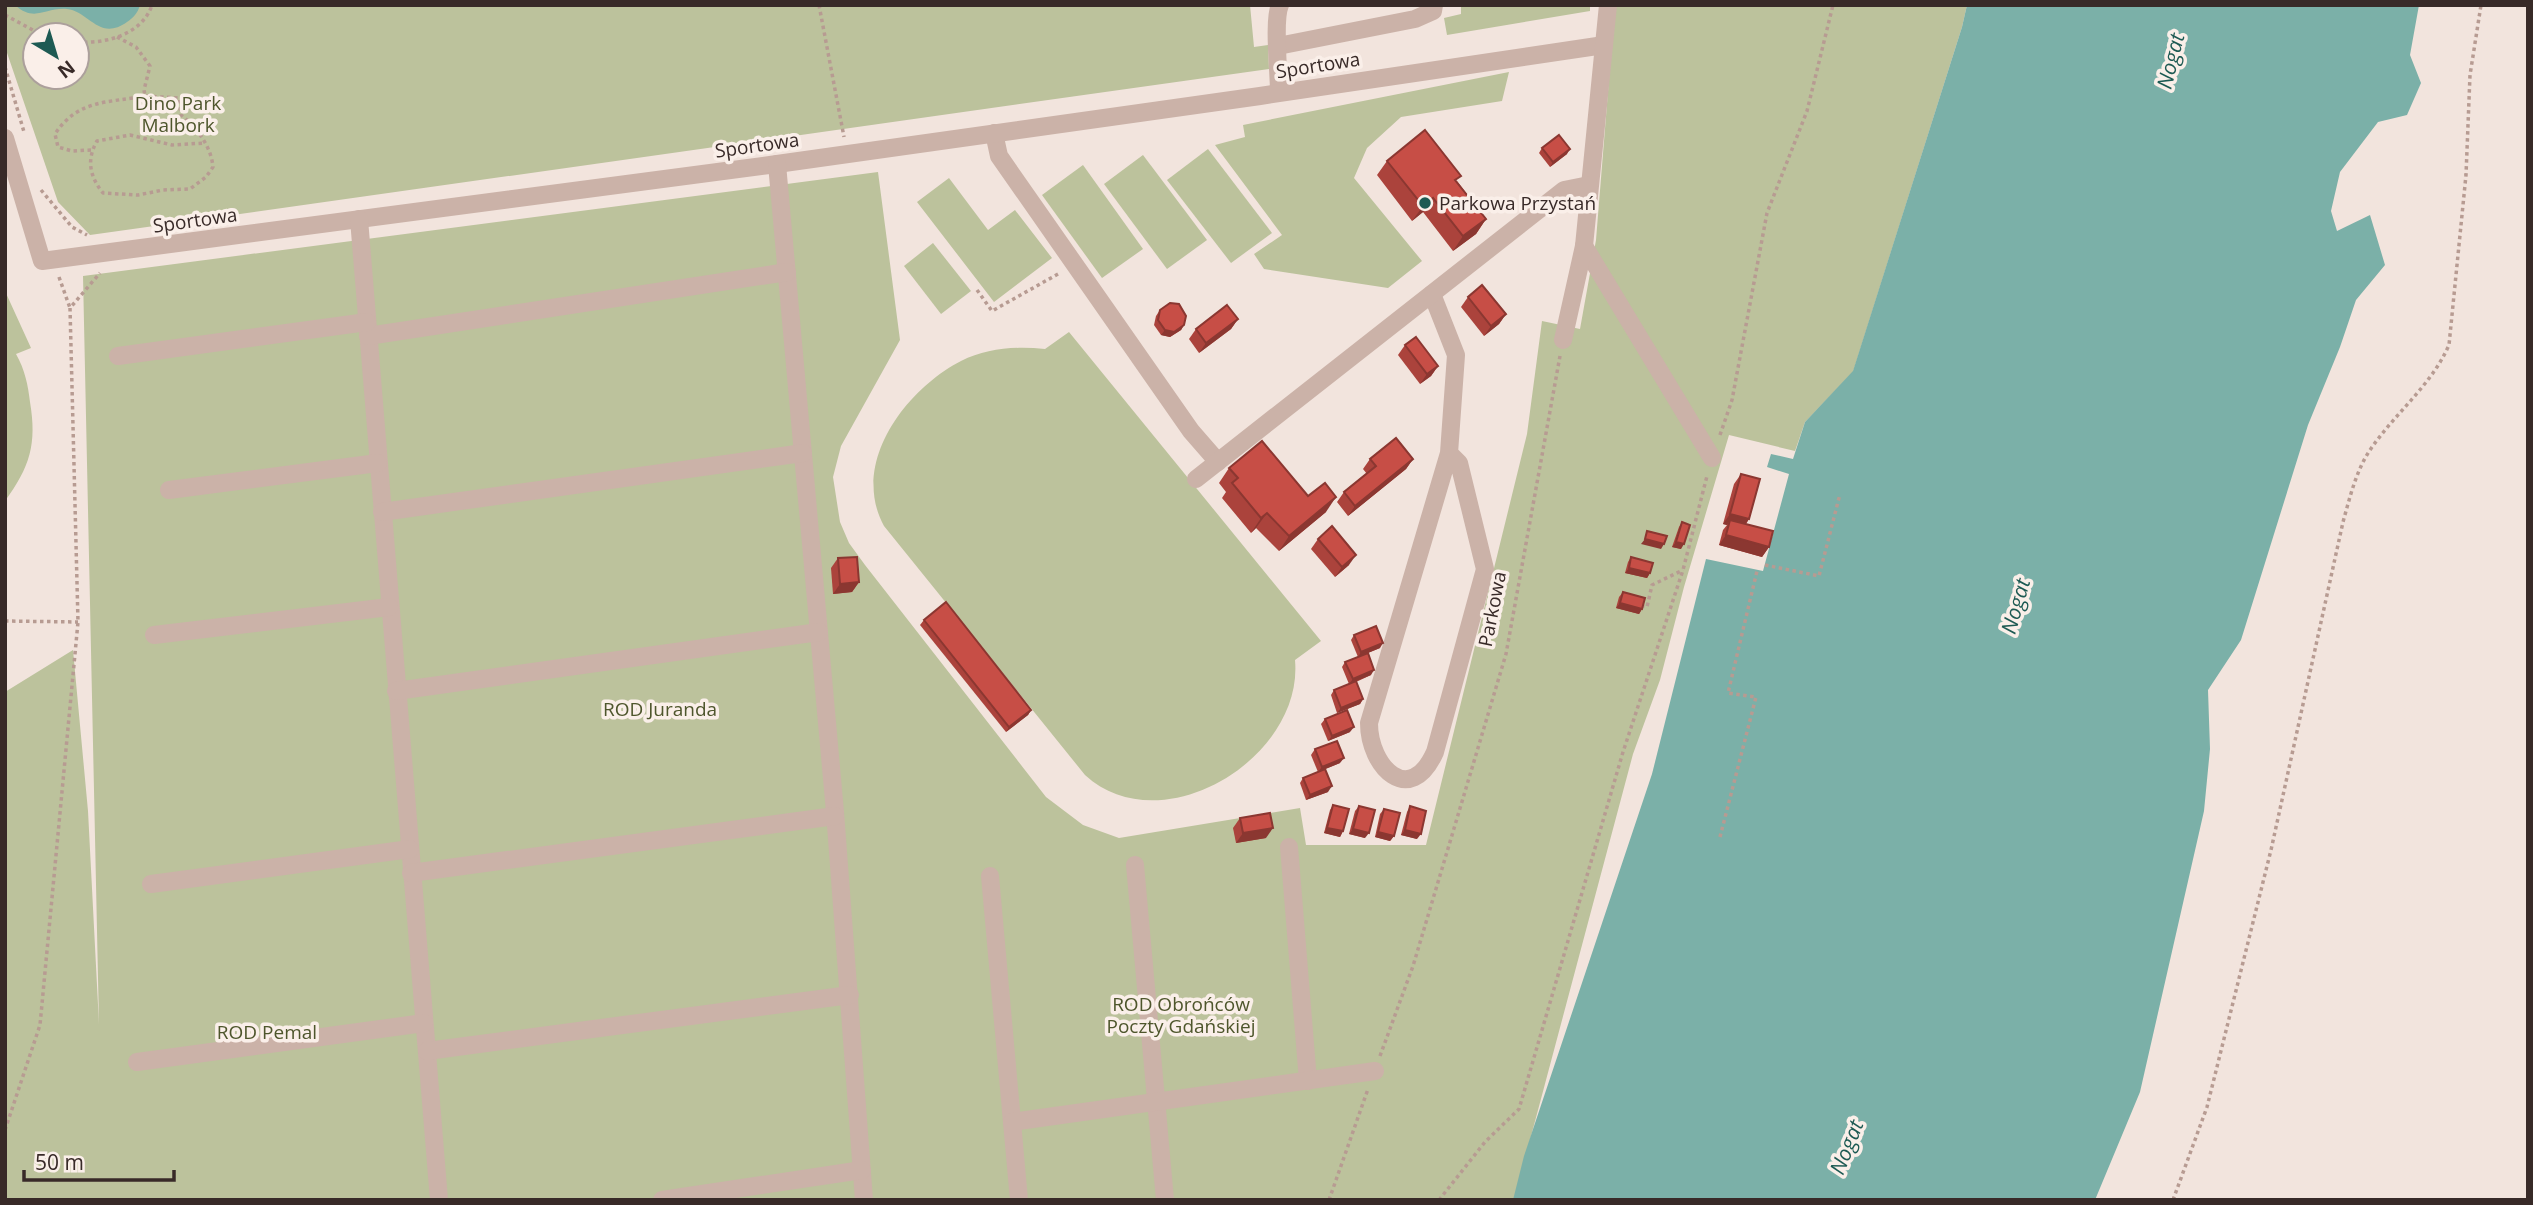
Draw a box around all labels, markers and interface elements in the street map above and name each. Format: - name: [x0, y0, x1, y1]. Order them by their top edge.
- north arrow: [21, 21, 91, 91]
- water label: Nogat: [2150, 29, 2191, 92]
- street label: Sportowa: [1274, 46, 1362, 84]
- text: N: [52, 54, 81, 84]
- park label: Dino Park Malbork: [135, 90, 221, 138]
- street label: Sportowa: [713, 126, 801, 164]
- place label: Parkowa Przystań: [1439, 190, 1596, 216]
- marker: Parkowa Przystań: [1417, 195, 1433, 211]
- street label: Sportowa: [151, 201, 239, 239]
- street label: Parkowa: [1472, 569, 1512, 649]
- water label: Nogat: [1994, 574, 2037, 637]
- park label: ROD Juranda: [603, 696, 717, 722]
- park label: ROD Obrońców Poczty Gdańskiej: [1106, 991, 1256, 1039]
- park label: ROD Pemal: [217, 1019, 317, 1045]
- water label: Nogat: [1822, 1115, 1870, 1178]
- scale bar: [24, 1138, 175, 1182]
- text: 50 m: [35, 1148, 84, 1176]

